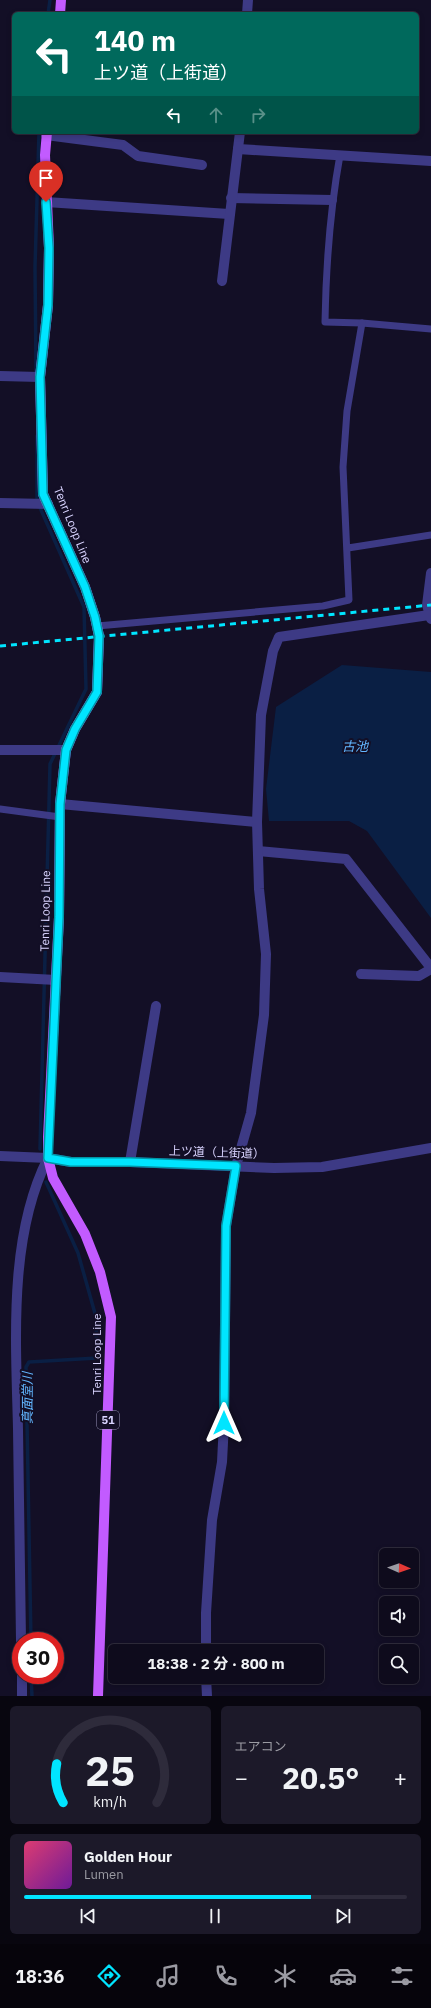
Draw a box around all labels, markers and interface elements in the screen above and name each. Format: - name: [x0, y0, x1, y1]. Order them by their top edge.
- text: 140 m: [94, 22, 176, 59]
- icon: left: [28, 28, 80, 80]
- text: 上ツ道（上街道）: [94, 61, 238, 84]
- icon: left: [163, 104, 185, 126]
- icon: ahead: [205, 104, 227, 126]
- icon: right: [247, 104, 269, 126]
- pin: [29, 161, 63, 202]
- icon: arrive: [35, 167, 57, 189]
- street label: Tenri Loop Line: [51, 485, 95, 566]
- water label: 古池: [342, 738, 370, 755]
- street label: Tenri Loop Line: [37, 870, 53, 952]
- street label: 上ツ道（上街道）: [169, 1143, 265, 1161]
- street label: Tenri Loop Line: [89, 1313, 104, 1395]
- water label: 真面堂川: [19, 1370, 36, 1424]
- position arrow: [203, 1402, 245, 1444]
- road number: 51: [97, 1411, 119, 1429]
- north arrow: [379, 1548, 419, 1588]
- map controls: [379, 1548, 419, 1684]
- button: sound: [379, 1596, 419, 1636]
- speed limit sign: 30: [12, 1632, 64, 1684]
- button: search: [379, 1644, 419, 1684]
- text: 18:38 · 2 分 · 800 m: [147, 1654, 285, 1673]
- text: エアコン: [235, 1738, 287, 1755]
- text: 25: [85, 1743, 135, 1797]
- text: 20.5°: [282, 1758, 359, 1797]
- text: −: [235, 1763, 248, 1792]
- text: +: [394, 1763, 407, 1792]
- text: km/h: [93, 1792, 127, 1811]
- text: Golden Hour: [84, 1847, 172, 1866]
- text: Lumen: [84, 1866, 124, 1883]
- icon: previous: [77, 1905, 99, 1927]
- icon: pause: [204, 1905, 226, 1927]
- icon: next: [332, 1905, 354, 1927]
- icon: directions: [95, 1962, 123, 1990]
- icon: music: [154, 1962, 182, 1990]
- icon: phone: [212, 1962, 240, 1990]
- icon: climate: [271, 1962, 299, 1990]
- icon: car: [329, 1962, 357, 1990]
- icon: filters: [388, 1962, 416, 1990]
- text: 18:36: [15, 1965, 64, 1988]

